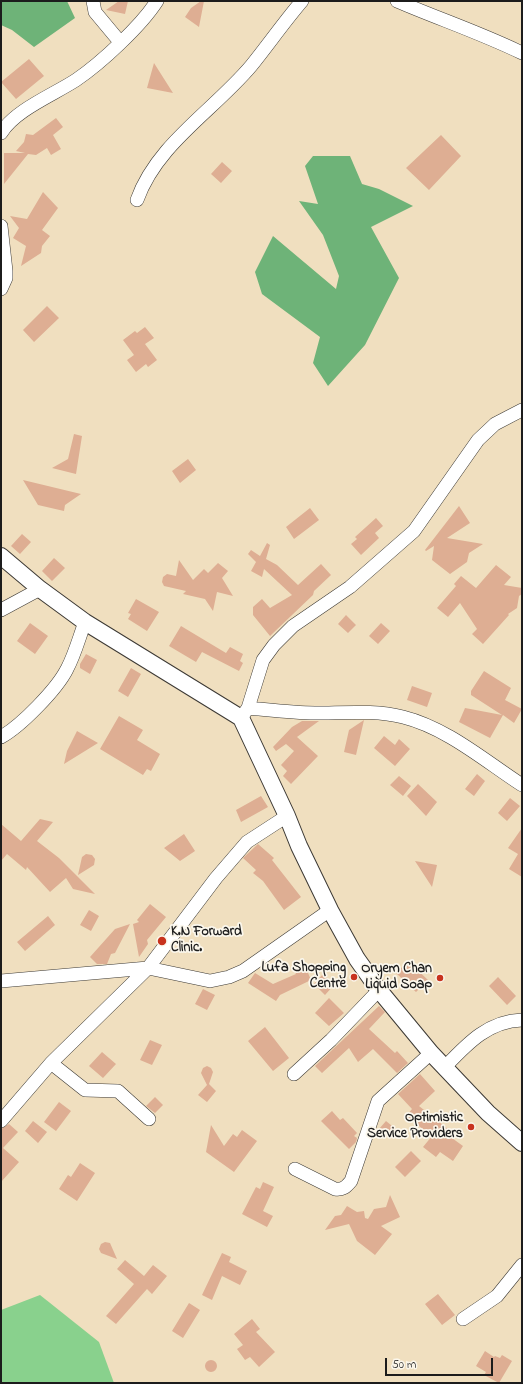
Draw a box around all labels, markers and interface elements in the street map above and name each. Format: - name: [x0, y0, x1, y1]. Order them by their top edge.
- place label: K.N Forward Clinic.: [171, 925, 242, 958]
- marker: K.N Forward Clinic.: [156, 935, 168, 947]
- place label: Lufa Shopping Centre: [261, 961, 346, 994]
- place label: Oryem Chan Liquid Soap: [361, 962, 432, 994]
- marker: Lufa Shopping Centre: [349, 972, 359, 982]
- marker: Oryem Chan Liquid Soap: [435, 973, 445, 983]
- place label: Optimistic Service Providers: [367, 1111, 463, 1144]
- marker: Optimistic Service Providers: [466, 1122, 476, 1132]
- scale bar: [387, 1350, 495, 1376]
- text: 50 m: [392, 1356, 416, 1374]

